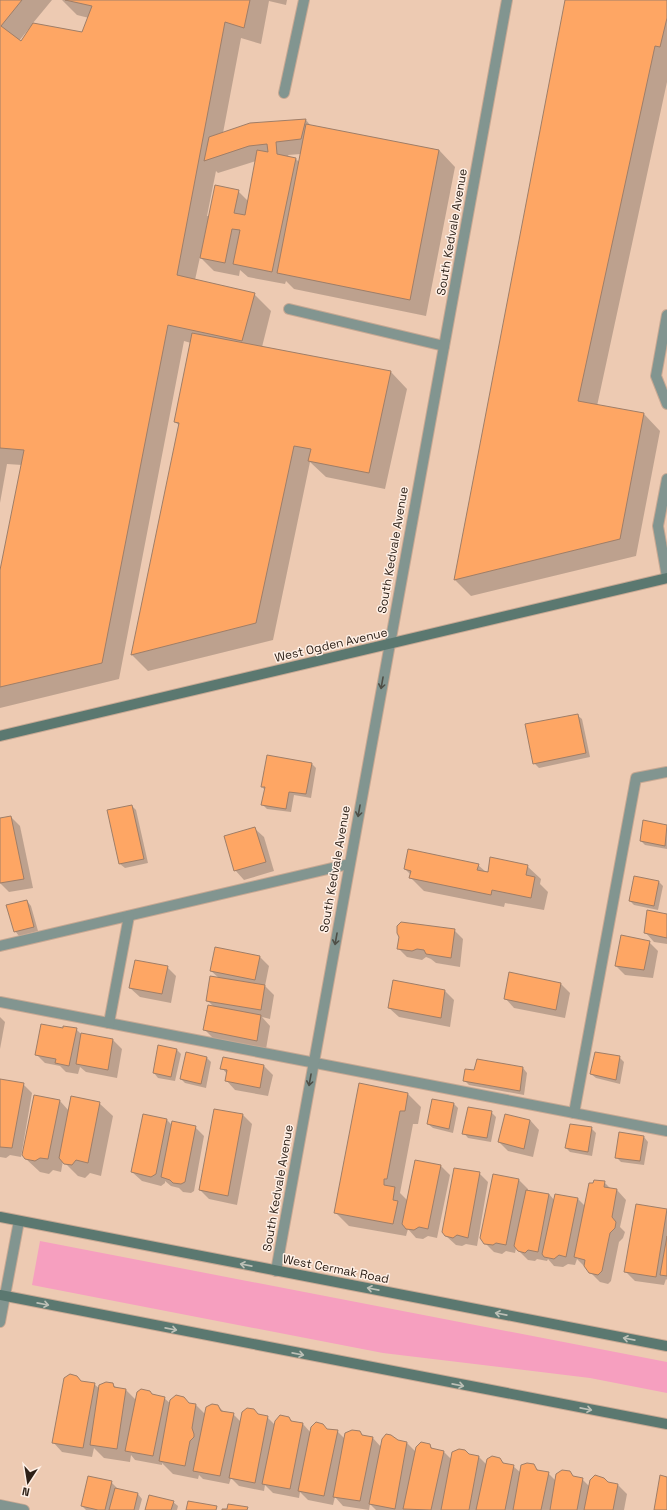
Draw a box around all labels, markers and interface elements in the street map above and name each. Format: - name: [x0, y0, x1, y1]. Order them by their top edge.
- street label: South Kedvale Avenue: [433, 167, 471, 297]
- street label: South Kedvale Avenue: [374, 485, 412, 615]
- street label: West Ogden Avenue: [273, 624, 389, 666]
- one-way arrow: [378, 676, 386, 689]
- street label: South Kedvale Avenue: [316, 804, 354, 934]
- one-way arrow: [355, 804, 363, 817]
- one-way arrow: [332, 932, 340, 945]
- one-way arrow: [306, 1073, 314, 1086]
- street label: South Kedvale Avenue: [259, 1123, 297, 1253]
- street label: West Cermak Road: [282, 1251, 390, 1287]
- one-way arrow: [240, 1260, 253, 1268]
- one-way arrow: [367, 1285, 380, 1293]
- one-way arrow: [36, 1300, 49, 1308]
- one-way arrow: [495, 1310, 508, 1318]
- one-way arrow: [164, 1325, 177, 1333]
- one-way arrow: [623, 1334, 636, 1342]
- one-way arrow: [291, 1350, 304, 1358]
- one-way arrow: [451, 1381, 464, 1389]
- one-way arrow: [579, 1405, 592, 1413]
- north arrow: [8, 1462, 48, 1502]
- text: N: [21, 1484, 31, 1499]

